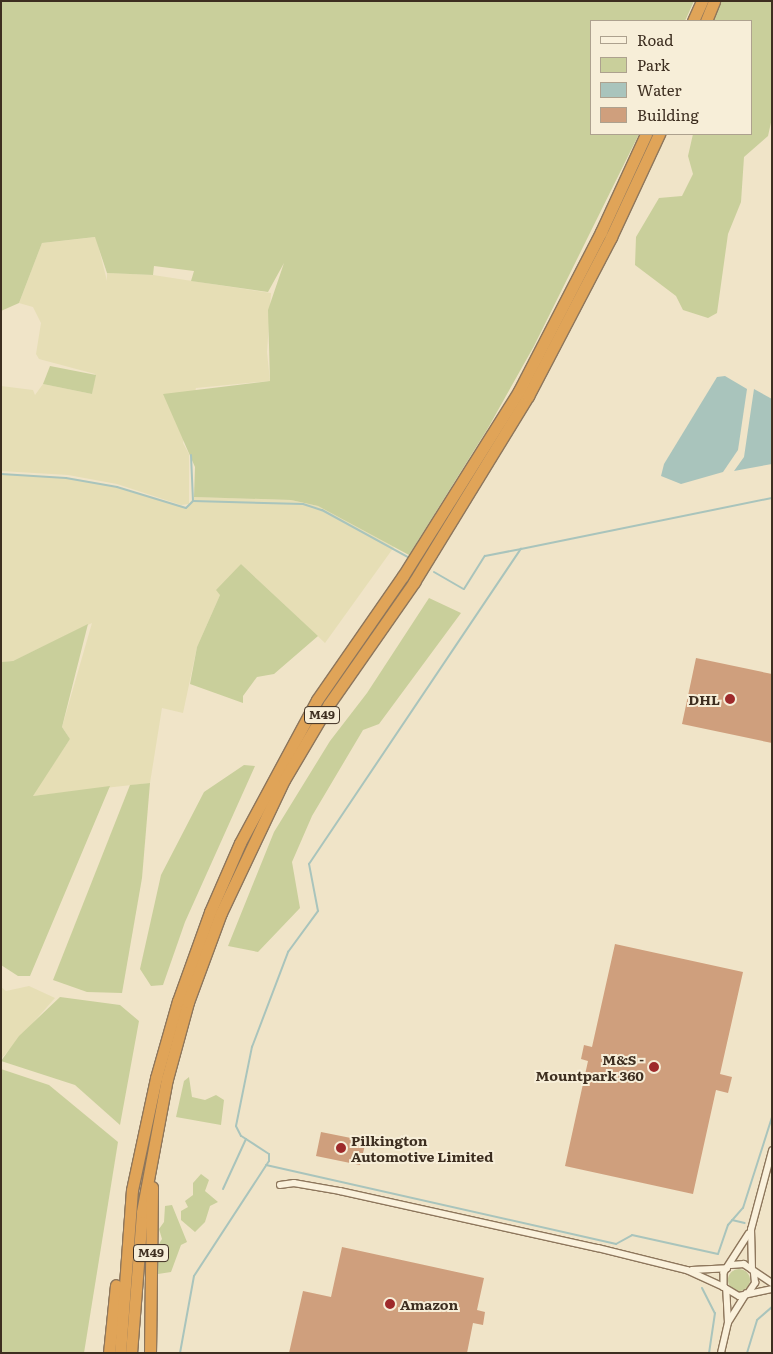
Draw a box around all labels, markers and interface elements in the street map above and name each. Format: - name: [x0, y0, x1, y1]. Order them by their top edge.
- legend: [590, 20, 753, 135]
- text: Road: [637, 28, 673, 51]
- text: Park: [637, 53, 670, 76]
- text: Water: [637, 78, 682, 101]
- text: Building: [637, 103, 699, 126]
- place label: DHL: [688, 691, 720, 707]
- marker: DHL: [724, 693, 736, 705]
- road number: M49: [303, 706, 341, 724]
- place label: M&S - Mountpark 360: [536, 1051, 644, 1084]
- marker: M&S - Mountpark 360: [648, 1061, 660, 1073]
- place label: Pilkington Automotive Limited: [351, 1132, 493, 1164]
- marker: Pilkington Automotive Limited: [335, 1142, 347, 1154]
- road number: M49: [132, 1244, 170, 1262]
- place label: Amazon: [400, 1296, 458, 1312]
- marker: Amazon: [384, 1298, 396, 1310]

